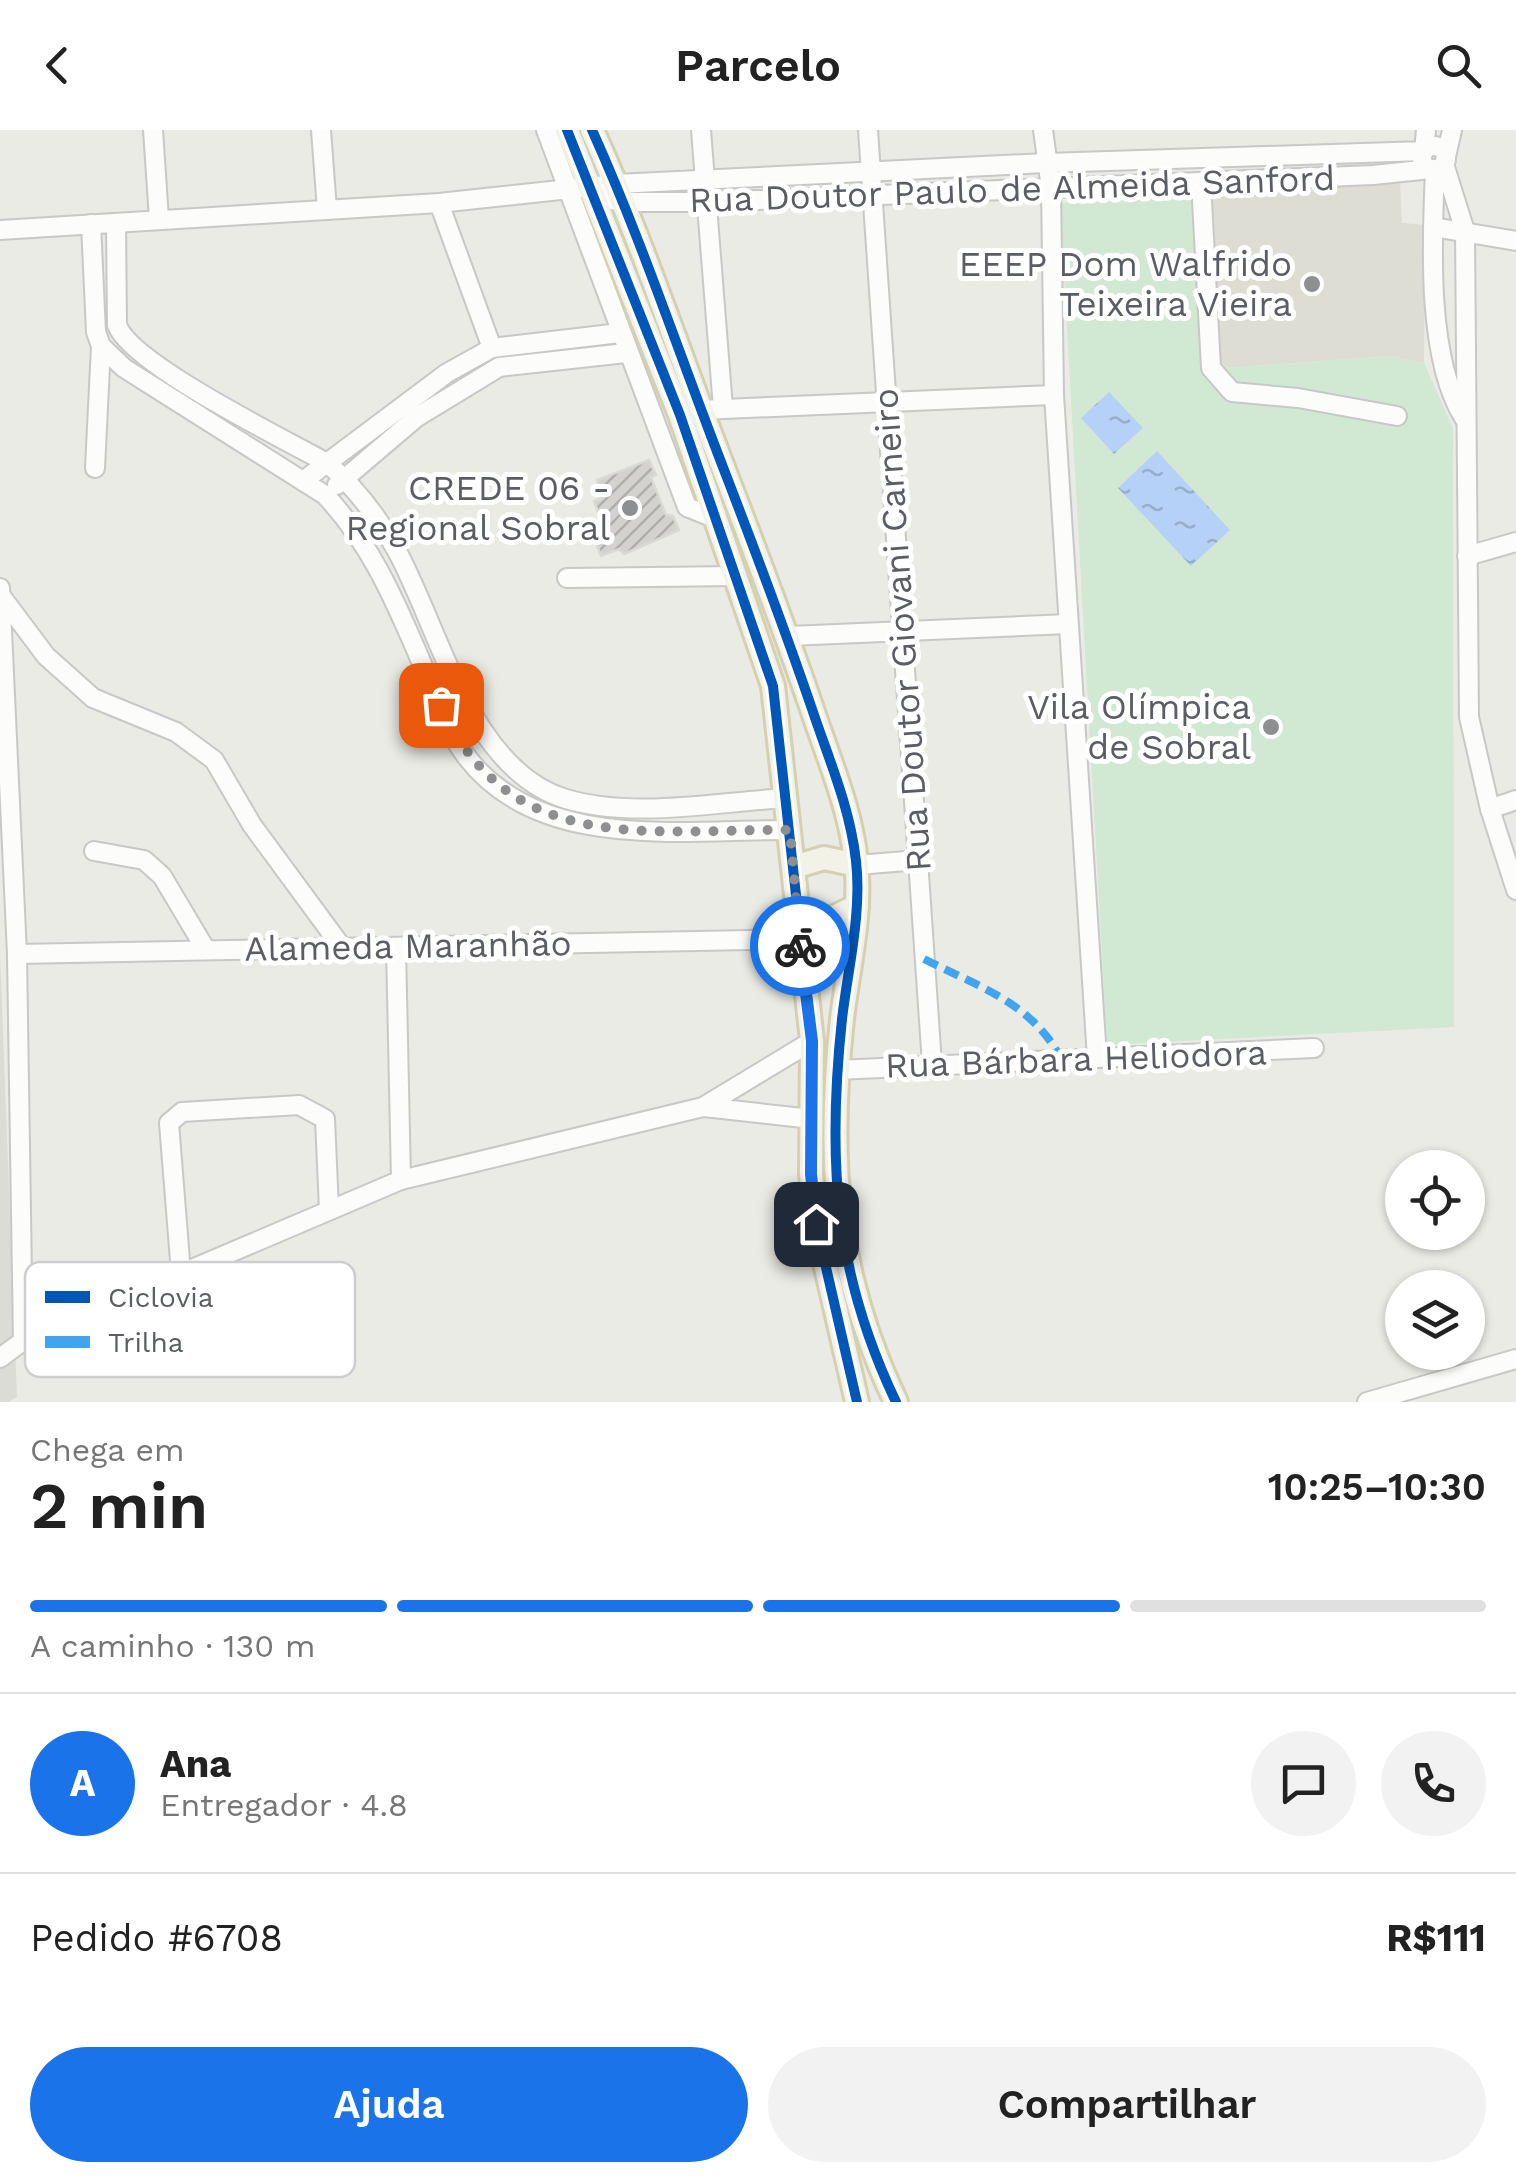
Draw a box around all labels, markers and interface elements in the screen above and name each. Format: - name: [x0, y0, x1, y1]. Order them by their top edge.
- icon: back: [30, 38, 85, 93]
- icon: search: [1431, 38, 1486, 93]
- text: Parcelo: [675, 39, 841, 92]
- street label: Rua Doutor Paulo de Almeida Sanford: [688, 157, 1336, 221]
- place label: EEEP Dom Walfrido Teixeira Vieira: [959, 243, 1292, 325]
- marker: EEEP Dom Walfrido Teixeira Vieira: [1301, 273, 1323, 295]
- street label: Rua Doutor Giovani Carneiro: [864, 387, 940, 873]
- place label: CREDE 06 - Regional Sobral: [346, 467, 610, 549]
- marker: CREDE 06 - Regional Sobral: [619, 497, 641, 519]
- pin: [399, 663, 484, 748]
- icon: bag: [414, 678, 469, 733]
- place label: Vila Olímpica de Sobral: [1027, 686, 1251, 768]
- marker: Vila Olímpica de Sobral: [1260, 716, 1282, 738]
- courier: [750, 896, 850, 996]
- icon: bike: [773, 919, 828, 974]
- street label: Alameda Maranhão: [244, 922, 572, 970]
- street label: Rua Bárbara Heliodora: [884, 1031, 1268, 1087]
- map controls: [1385, 1150, 1485, 1370]
- button: locate: [1385, 1150, 1485, 1250]
- pin: [774, 1182, 859, 1267]
- icon: home: [789, 1197, 844, 1252]
- legend: [25, 1262, 355, 1377]
- button: layers: [1385, 1270, 1485, 1370]
- text: Ciclovia: [108, 1281, 214, 1314]
- text: Trilha: [108, 1326, 184, 1359]
- text: Chega em: [30, 1431, 185, 1469]
- text: 10:25–10:30: [1268, 1465, 1486, 1509]
- text: 2 min: [30, 1468, 208, 1544]
- text: A caminho · 130 m: [30, 1627, 315, 1665]
- button: chat: [1251, 1731, 1356, 1836]
- button: phone: [1381, 1731, 1486, 1836]
- text: Ana: [160, 1742, 231, 1786]
- text: A: [70, 1761, 95, 1805]
- text: Entregador · 4.8: [160, 1786, 408, 1824]
- text: Pedido #6708: [30, 1916, 283, 1960]
- text: R$111: [1386, 1916, 1486, 1960]
- button: Ajuda: [30, 2047, 748, 2162]
- button: Compartilhar: [768, 2047, 1486, 2162]

